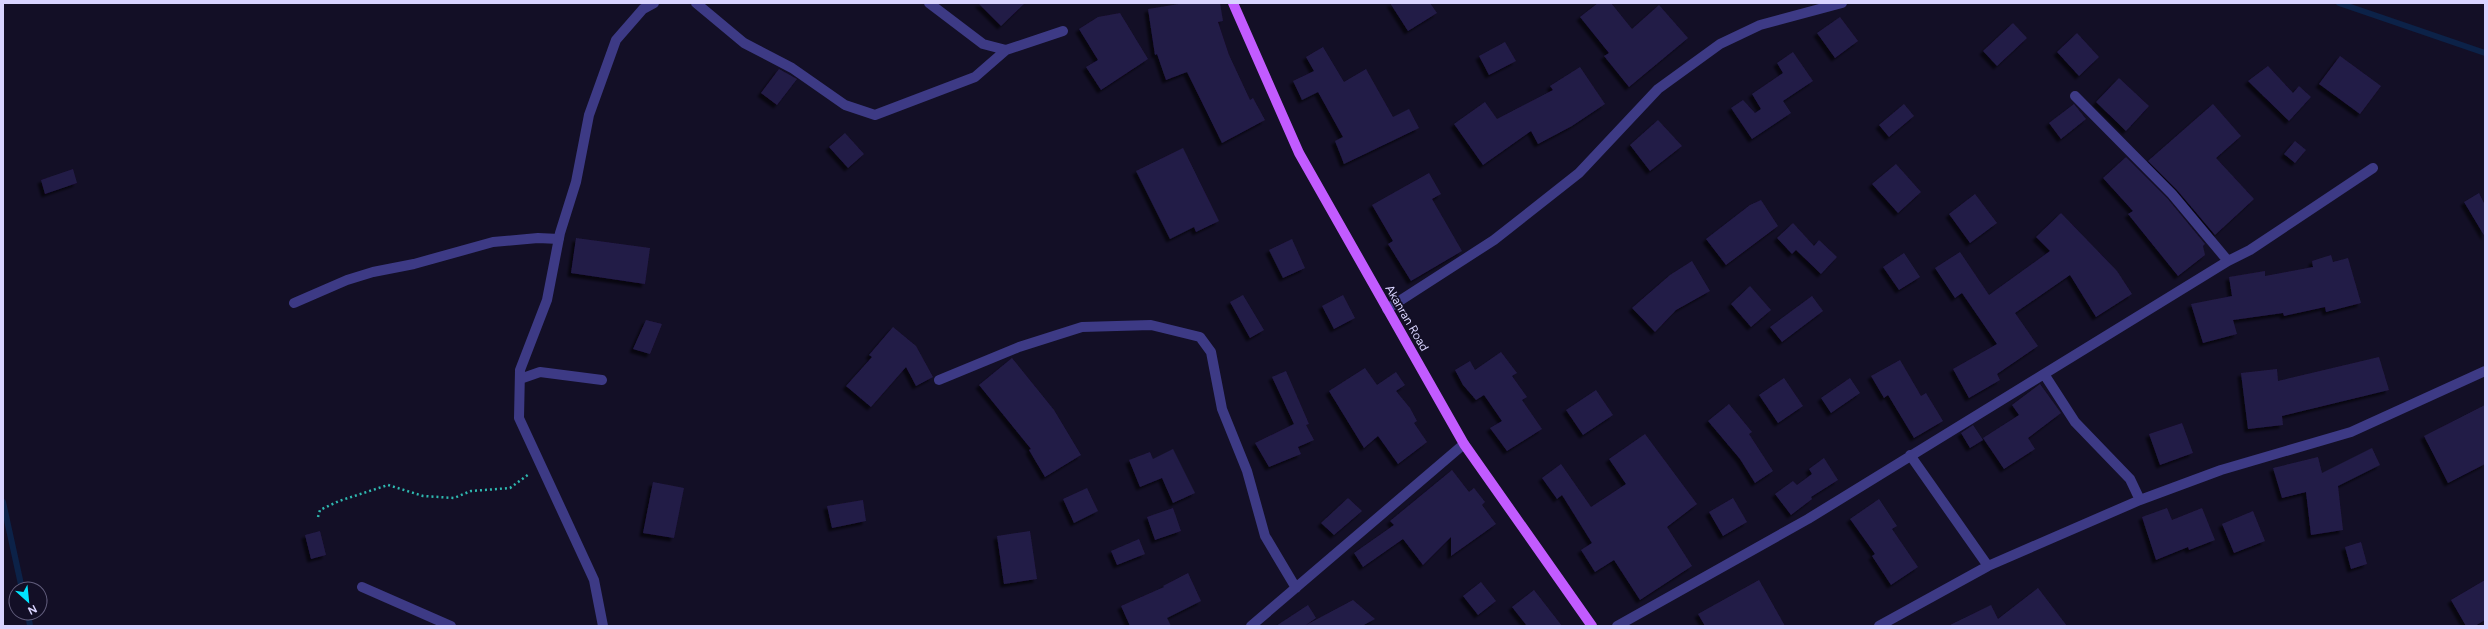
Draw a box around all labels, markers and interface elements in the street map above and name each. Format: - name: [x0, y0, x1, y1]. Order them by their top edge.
- street label: Akanran Road: [1382, 282, 1432, 354]
- north arrow: [8, 581, 48, 621]
- text: N: [26, 602, 39, 617]

